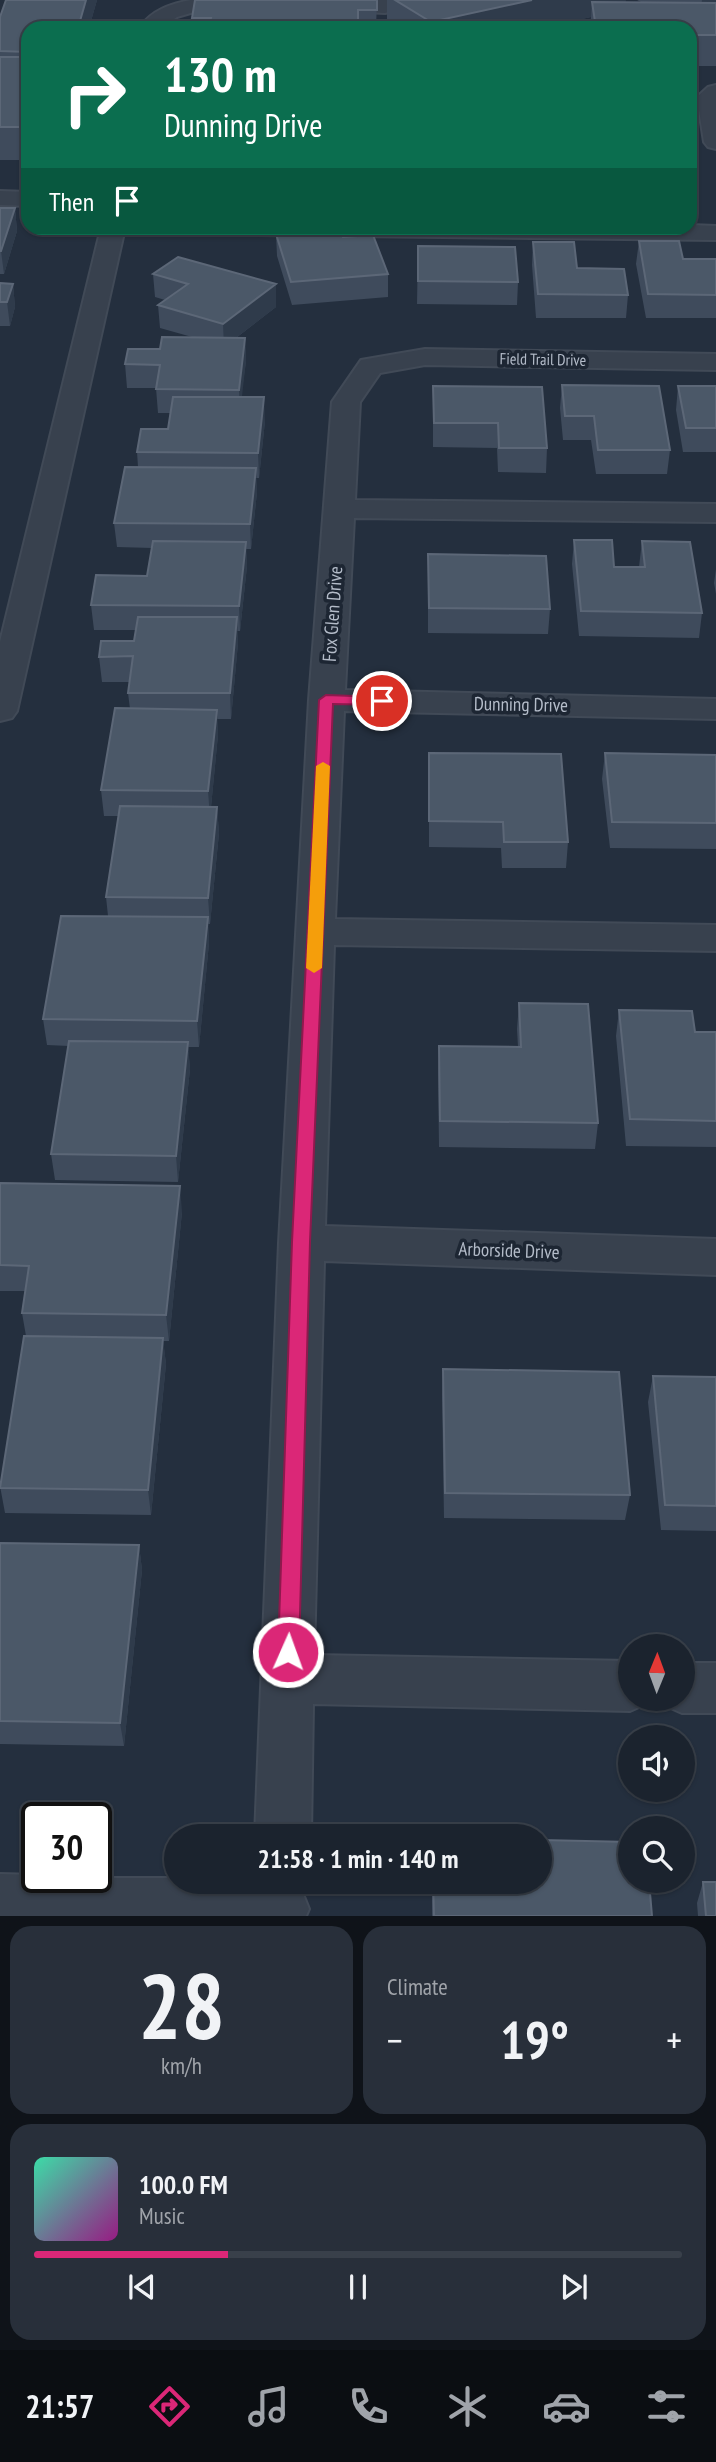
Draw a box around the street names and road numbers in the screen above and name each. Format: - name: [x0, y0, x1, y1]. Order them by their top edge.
- street label: Field Trail Drive: [500, 348, 586, 370]
- street label: Fox Glen Drive: [317, 565, 347, 663]
- street label: Dunning Drive: [474, 691, 568, 717]
- street label: Arborside Drive: [458, 1236, 560, 1264]

